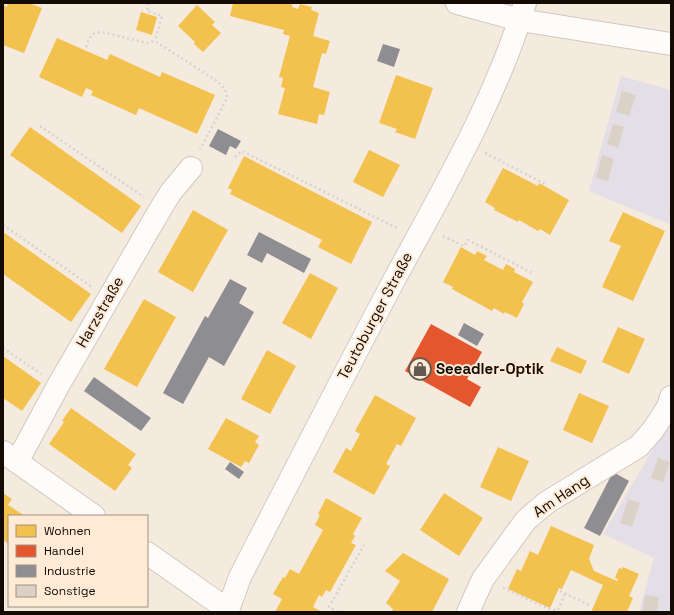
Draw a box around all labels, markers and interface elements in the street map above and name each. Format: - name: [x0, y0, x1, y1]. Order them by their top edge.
- street label: Teutoburger Straße: [333, 249, 416, 383]
- street label: Harzstraße: [72, 273, 128, 351]
- shop icon: Seeadler-Optik: [407, 356, 433, 382]
- place label: Seeadler-Optik: [436, 359, 545, 378]
- street label: Am Hang: [529, 470, 592, 521]
- legend: [8, 515, 148, 607]
- text: Wohnen: [44, 523, 91, 539]
- text: Handel: [44, 543, 84, 559]
- text: Industrie: [44, 563, 96, 579]
- text: Sonstige: [44, 583, 96, 599]

